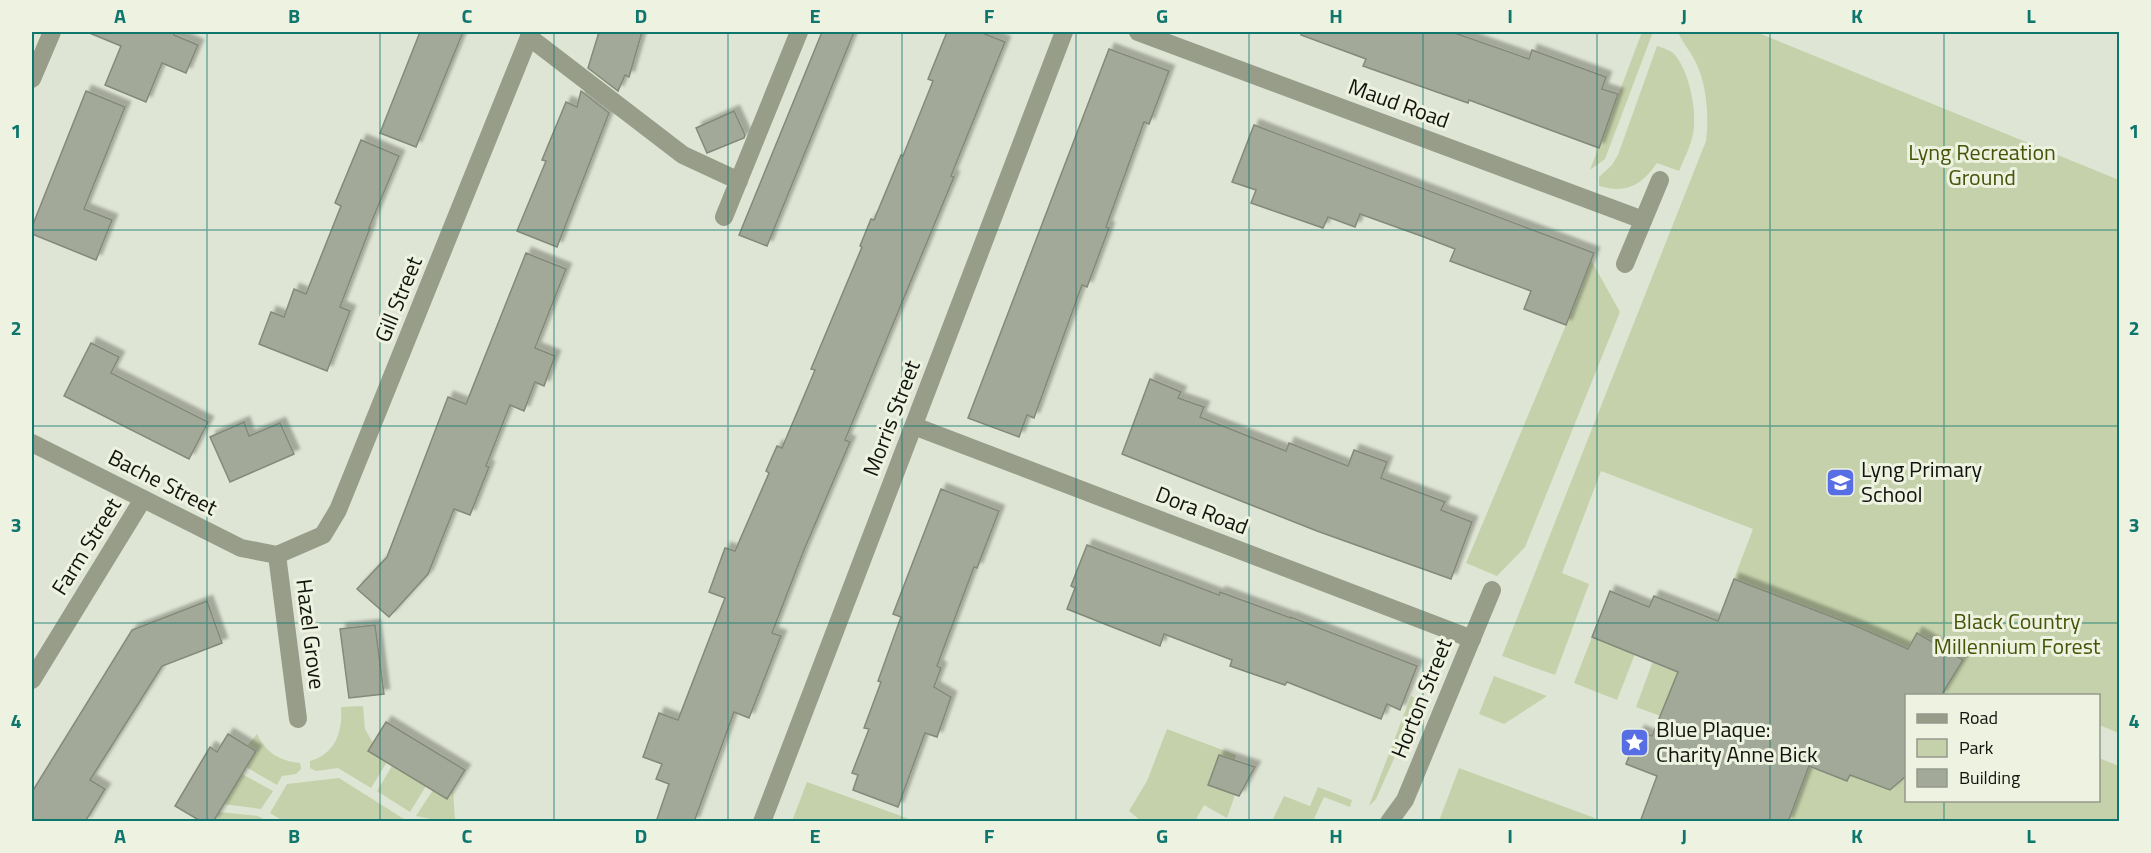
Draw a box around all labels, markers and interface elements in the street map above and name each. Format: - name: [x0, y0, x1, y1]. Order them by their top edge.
- text: A: [114, 0, 126, 31]
- text: B: [288, 0, 300, 31]
- text: C: [462, 0, 473, 31]
- text: D: [635, 0, 647, 31]
- text: E: [809, 0, 821, 31]
- text: F: [984, 0, 995, 31]
- text: G: [1156, 0, 1168, 31]
- text: H: [1329, 0, 1343, 31]
- text: I: [1507, 0, 1513, 31]
- text: J: [1681, 0, 1687, 31]
- text: K: [1851, 0, 1863, 31]
- text: L: [2026, 0, 2036, 31]
- street label: Maud Road: [1344, 69, 1454, 137]
- text: 1: [10, 115, 22, 146]
- text: 1: [2128, 115, 2140, 146]
- park label: Lyng Recreation Ground: [1908, 135, 2056, 194]
- street label: Gill Street: [365, 251, 431, 347]
- text: 2: [10, 312, 22, 343]
- text: 2: [2128, 312, 2140, 343]
- street label: Morris Street: [853, 355, 929, 481]
- street label: Bache Street: [102, 440, 224, 524]
- place label: Lyng Primary School: [1861, 452, 1983, 511]
- school or university icon: Lyng Primary School: [1824, 466, 1856, 498]
- street label: Dora Road: [1151, 477, 1253, 543]
- street label: Farm Street: [43, 490, 130, 601]
- text: 3: [10, 509, 22, 540]
- text: 3: [2128, 509, 2140, 540]
- street label: Hazel Grove: [287, 577, 335, 691]
- park label: Black Country Millennium Forest: [1933, 604, 2101, 663]
- street label: Horton Street: [1382, 633, 1461, 763]
- legend: [1905, 694, 2100, 802]
- text: Road: [1959, 704, 1998, 731]
- text: 4: [10, 705, 22, 736]
- text: 4: [2128, 705, 2140, 736]
- place label: Blue Plaque: Charity Anne Bick: [1656, 712, 1818, 771]
- place icon: Blue Plaque: Charity Anne Bick: [1619, 726, 1651, 758]
- text: Park: [1959, 734, 1994, 761]
- text: Building: [1959, 764, 2020, 791]
- text: A: [114, 820, 126, 851]
- text: B: [288, 820, 300, 851]
- text: C: [462, 820, 473, 851]
- text: D: [635, 820, 647, 851]
- text: E: [809, 820, 821, 851]
- text: F: [984, 820, 995, 851]
- text: G: [1156, 820, 1168, 851]
- text: H: [1329, 820, 1343, 851]
- text: I: [1507, 820, 1513, 851]
- text: J: [1681, 820, 1687, 851]
- text: K: [1851, 820, 1863, 851]
- text: L: [2026, 820, 2036, 851]

